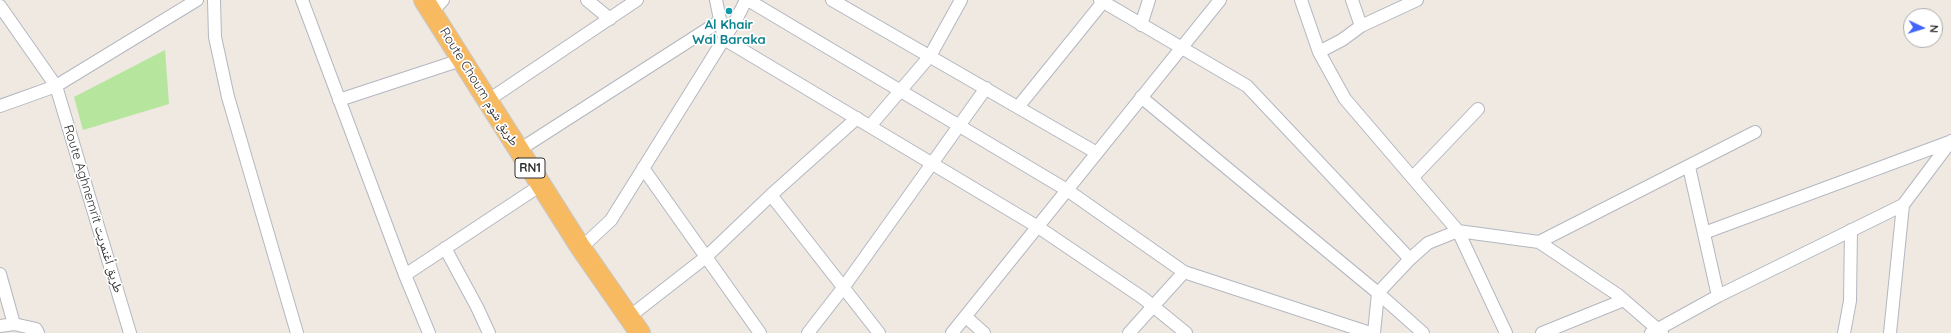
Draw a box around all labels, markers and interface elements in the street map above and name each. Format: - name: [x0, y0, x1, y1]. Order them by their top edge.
- marker: Al Khair Wal Baraka: [724, 6, 734, 16]
- north arrow: [1903, 8, 1943, 48]
- place label: Al Khair Wal Baraka: [692, 17, 766, 48]
- text: N: [1927, 24, 1941, 33]
- street label: Route Choum طريق شوم: [436, 25, 522, 149]
- street label: Route Aghnemrit طريق أغنمريت: [60, 123, 126, 295]
- road number: RN1: [515, 158, 545, 178]

